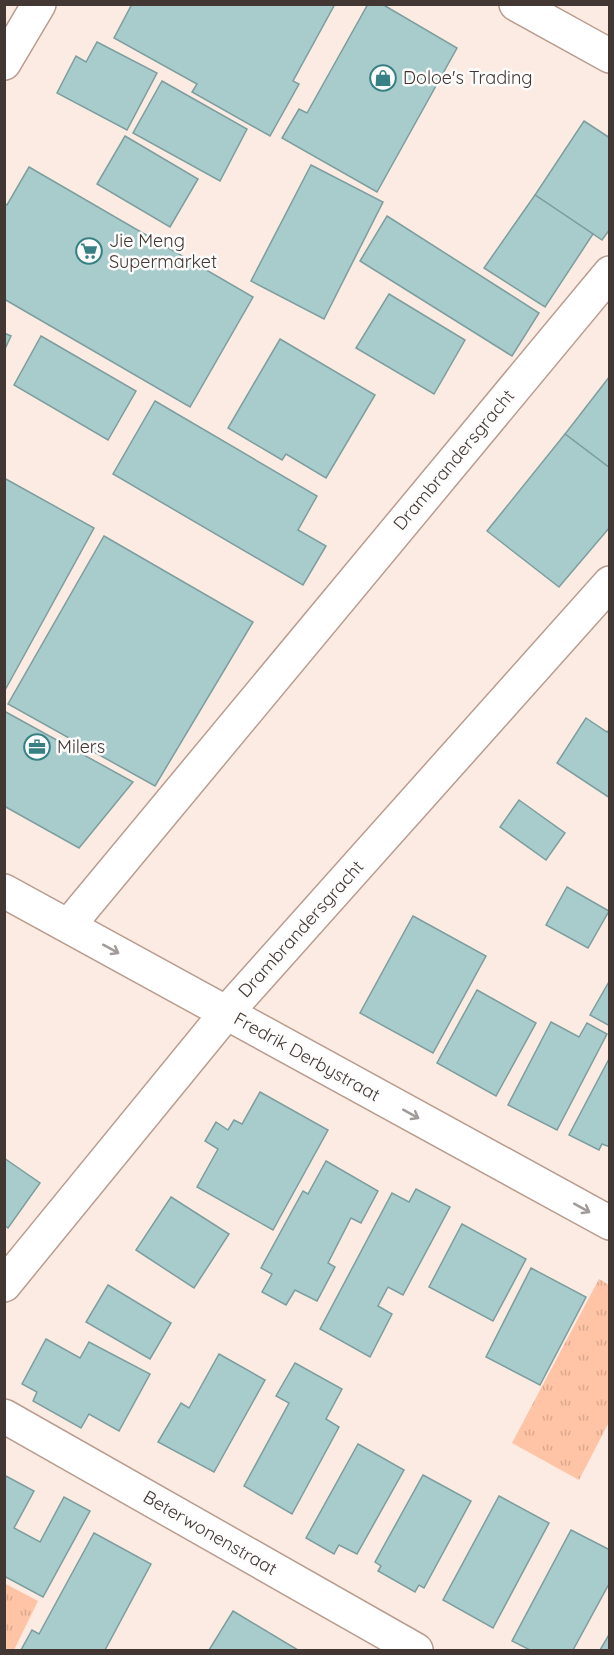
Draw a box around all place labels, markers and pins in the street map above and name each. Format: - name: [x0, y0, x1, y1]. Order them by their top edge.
- shop icon: Doloe's Trading: [368, 63, 398, 93]
- place label: Doloe's Trading: [403, 66, 533, 89]
- place label: Jie Meng Supermarket: [109, 229, 217, 273]
- supermarket icon: Jie Meng Supermarket: [74, 236, 104, 266]
- office icon: Milers: [22, 732, 52, 762]
- place label: Milers: [57, 735, 105, 758]

